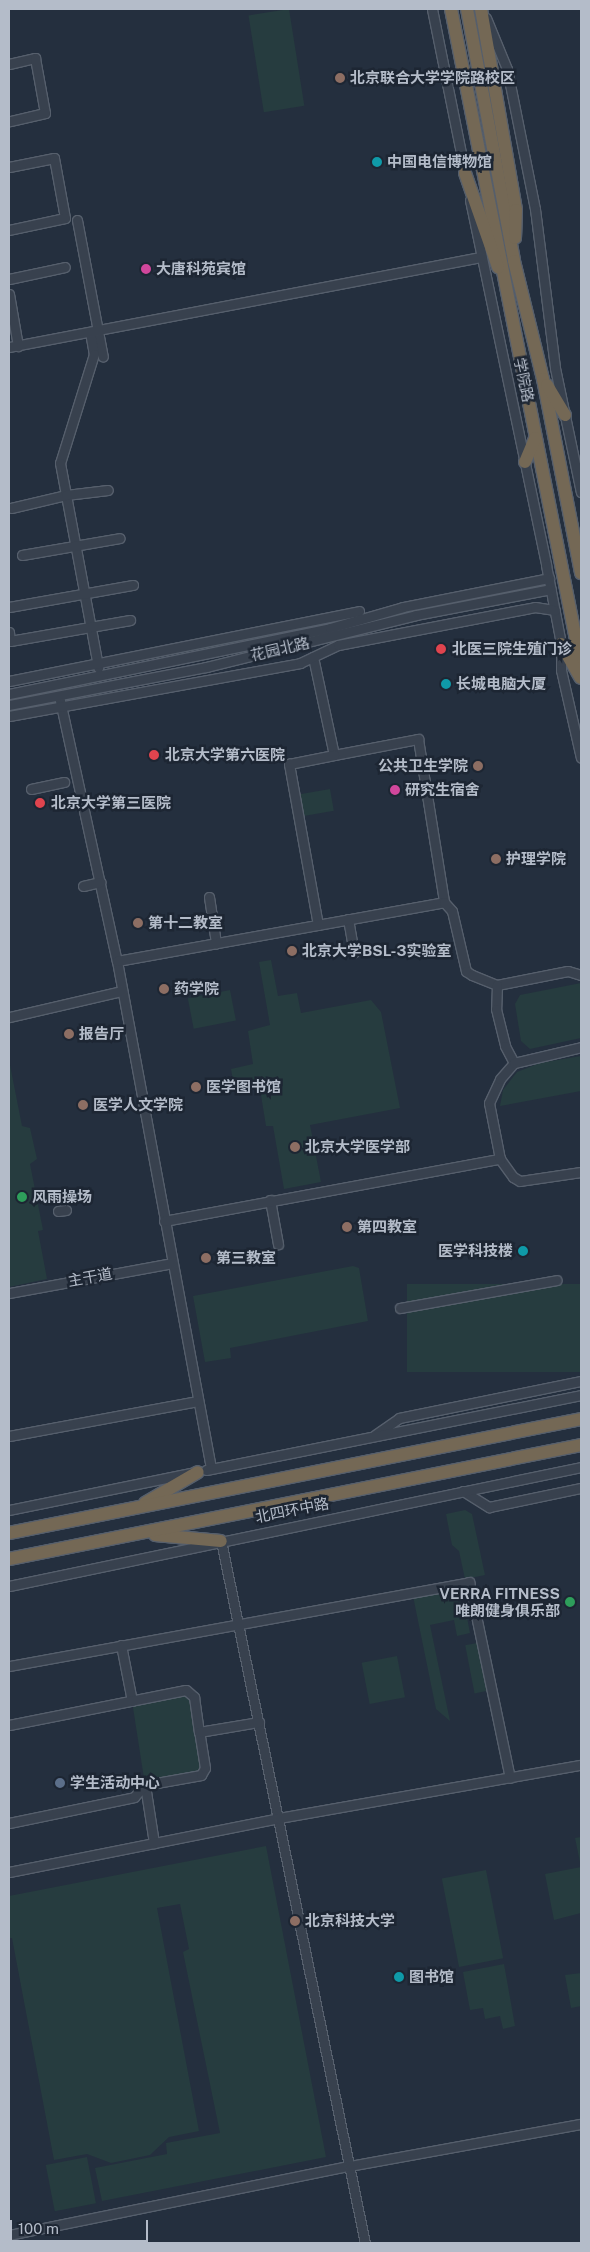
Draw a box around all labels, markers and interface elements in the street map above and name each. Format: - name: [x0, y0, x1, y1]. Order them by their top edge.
- place label: 北京联合大学学院路校区: [350, 69, 515, 87]
- marker: 北京联合大学学院路校区: [334, 72, 346, 84]
- place label: 中国电信博物馆: [387, 153, 492, 171]
- marker: 中国电信博物馆: [371, 156, 383, 168]
- place label: 大唐科苑宾馆: [156, 260, 246, 278]
- marker: 大唐科苑宾馆: [140, 263, 152, 275]
- street label: 学院路: [511, 356, 537, 404]
- street label: 花园北路: [249, 633, 311, 665]
- place label: 北医三院生殖门诊: [452, 640, 572, 658]
- marker: 北医三院生殖门诊: [434, 642, 448, 656]
- place label: 长城电脑大厦: [456, 675, 546, 693]
- marker: 长城电脑大厦: [440, 678, 452, 690]
- place label: 北京大学第六医院: [165, 746, 285, 764]
- marker: 北京大学第六医院: [147, 748, 161, 762]
- place label: 公共卫生学院: [378, 757, 468, 775]
- marker: 公共卫生学院: [472, 760, 484, 772]
- place label: 研究生宿舍: [405, 781, 480, 799]
- marker: 研究生宿舍: [389, 784, 401, 796]
- place label: 北京大学第三医院: [51, 794, 171, 812]
- marker: 北京大学第三医院: [33, 796, 47, 810]
- place label: 护理学院: [506, 850, 566, 868]
- marker: 护理学院: [490, 853, 502, 865]
- place label: 第十二教室: [148, 914, 223, 932]
- marker: 第十二教室: [132, 917, 144, 929]
- place label: 北京大学BSL-3实验室: [302, 942, 451, 960]
- marker: 北京大学BSL-3实验室: [286, 945, 298, 957]
- place label: 药学院: [174, 980, 219, 998]
- marker: 药学院: [158, 983, 170, 995]
- place label: 报告厅: [79, 1025, 124, 1043]
- marker: 报告厅: [63, 1028, 75, 1040]
- place label: 医学图书馆: [206, 1078, 281, 1096]
- marker: 医学图书馆: [190, 1081, 202, 1093]
- place label: 医学人文学院: [93, 1096, 183, 1114]
- marker: 医学人文学院: [77, 1099, 89, 1111]
- place label: 北京大学医学部: [305, 1138, 410, 1156]
- marker: 北京大学医学部: [289, 1141, 301, 1153]
- place label: 风雨操场: [32, 1188, 92, 1206]
- marker: 风雨操场: [16, 1191, 28, 1203]
- place label: 第四教室: [357, 1218, 417, 1236]
- marker: 第四教室: [341, 1221, 353, 1233]
- place label: 医学科技楼: [438, 1242, 513, 1260]
- marker: 医学科技楼: [517, 1245, 529, 1257]
- place label: 第三教室: [216, 1249, 276, 1267]
- marker: 第三教室: [200, 1252, 212, 1264]
- street label: 主干道: [66, 1264, 114, 1290]
- street label: 北四环中路: [253, 1494, 331, 1526]
- place label: VERRA FITNESS 唯朗健身俱乐部: [439, 1584, 560, 1619]
- marker: VERRA FITNESS 唯朗健身俱乐部: [564, 1596, 576, 1608]
- place label: 学生活动中心: [70, 1774, 160, 1792]
- marker: 学生活动中心: [54, 1777, 66, 1789]
- place label: 北京科技大学: [305, 1912, 395, 1930]
- marker: 北京科技大学: [289, 1915, 301, 1927]
- place label: 图书馆: [409, 1968, 454, 1986]
- marker: 图书馆: [393, 1971, 405, 1983]
- scale bar: [12, 2210, 150, 2242]
- text: 100 m: [18, 2220, 59, 2237]

